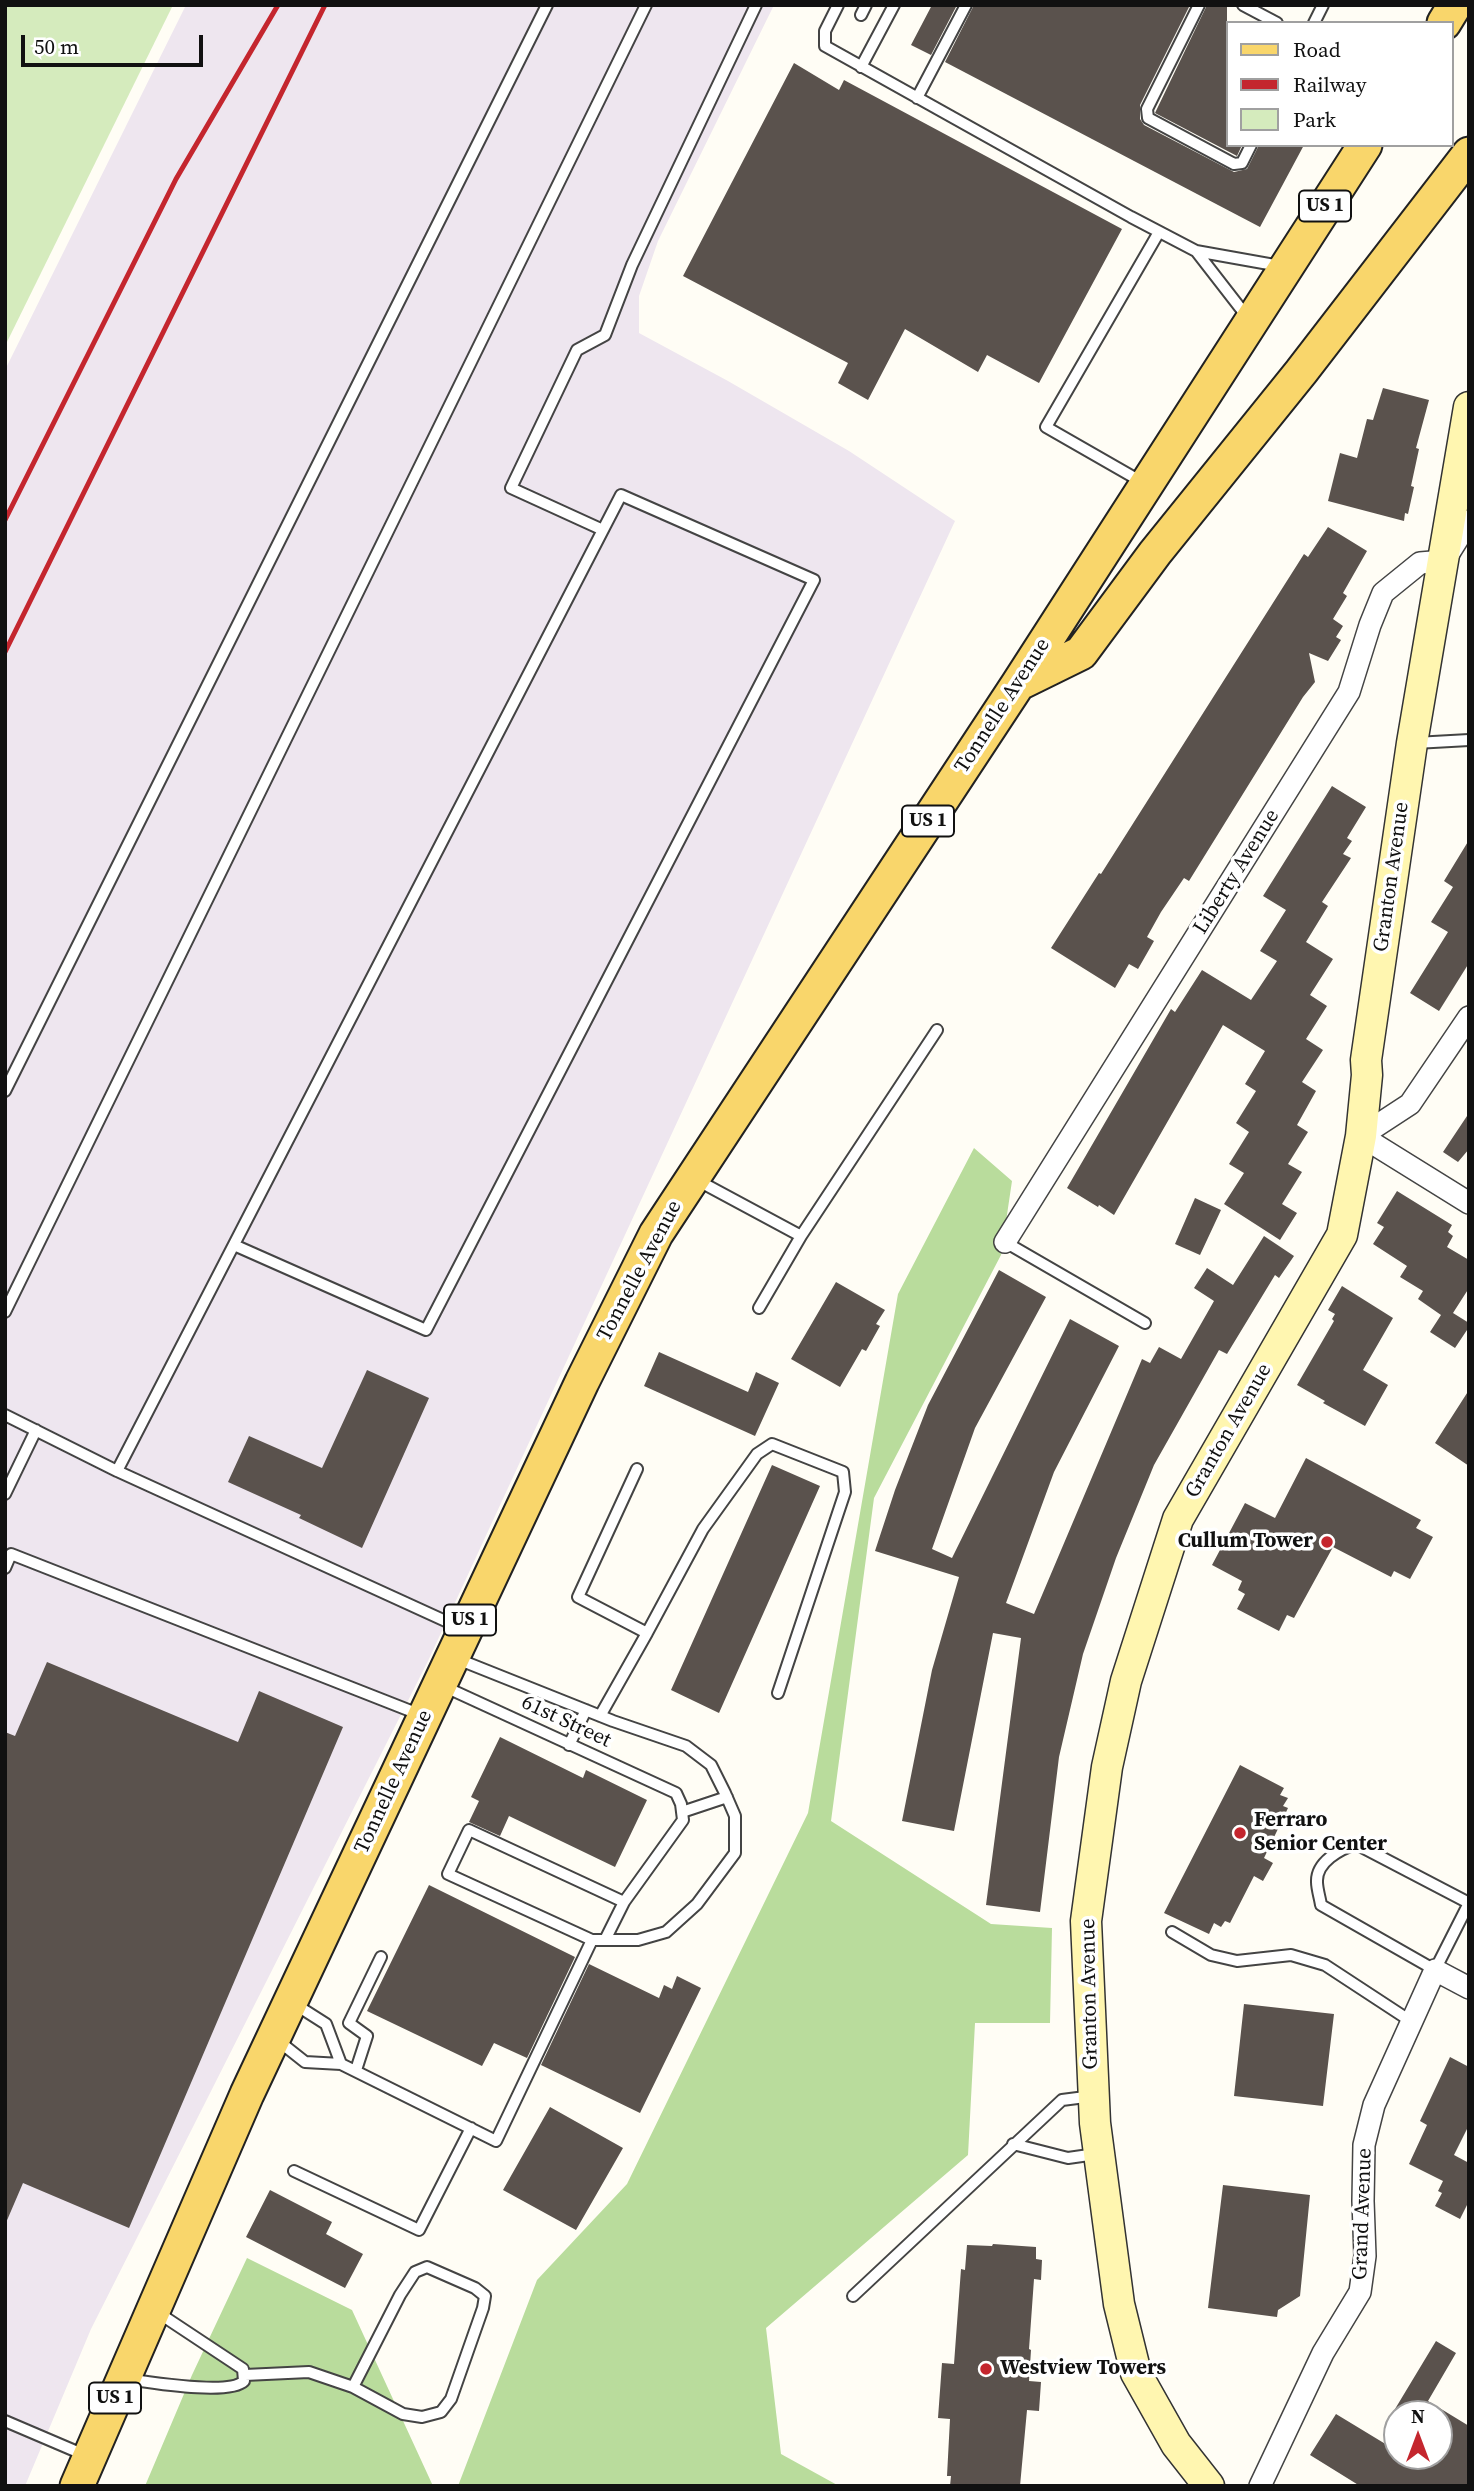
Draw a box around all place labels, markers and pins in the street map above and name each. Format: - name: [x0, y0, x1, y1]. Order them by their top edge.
- place label: Cullum Tower: [1178, 1529, 1313, 1555]
- marker: Cullum Tower: [1319, 1534, 1335, 1550]
- place label: Ferraro Senior Center: [1254, 1808, 1387, 1858]
- marker: Ferraro Senior Center: [1232, 1825, 1248, 1841]
- place label: Westview Towers: [1000, 2356, 1166, 2382]
- marker: Westview Towers: [978, 2361, 994, 2377]

